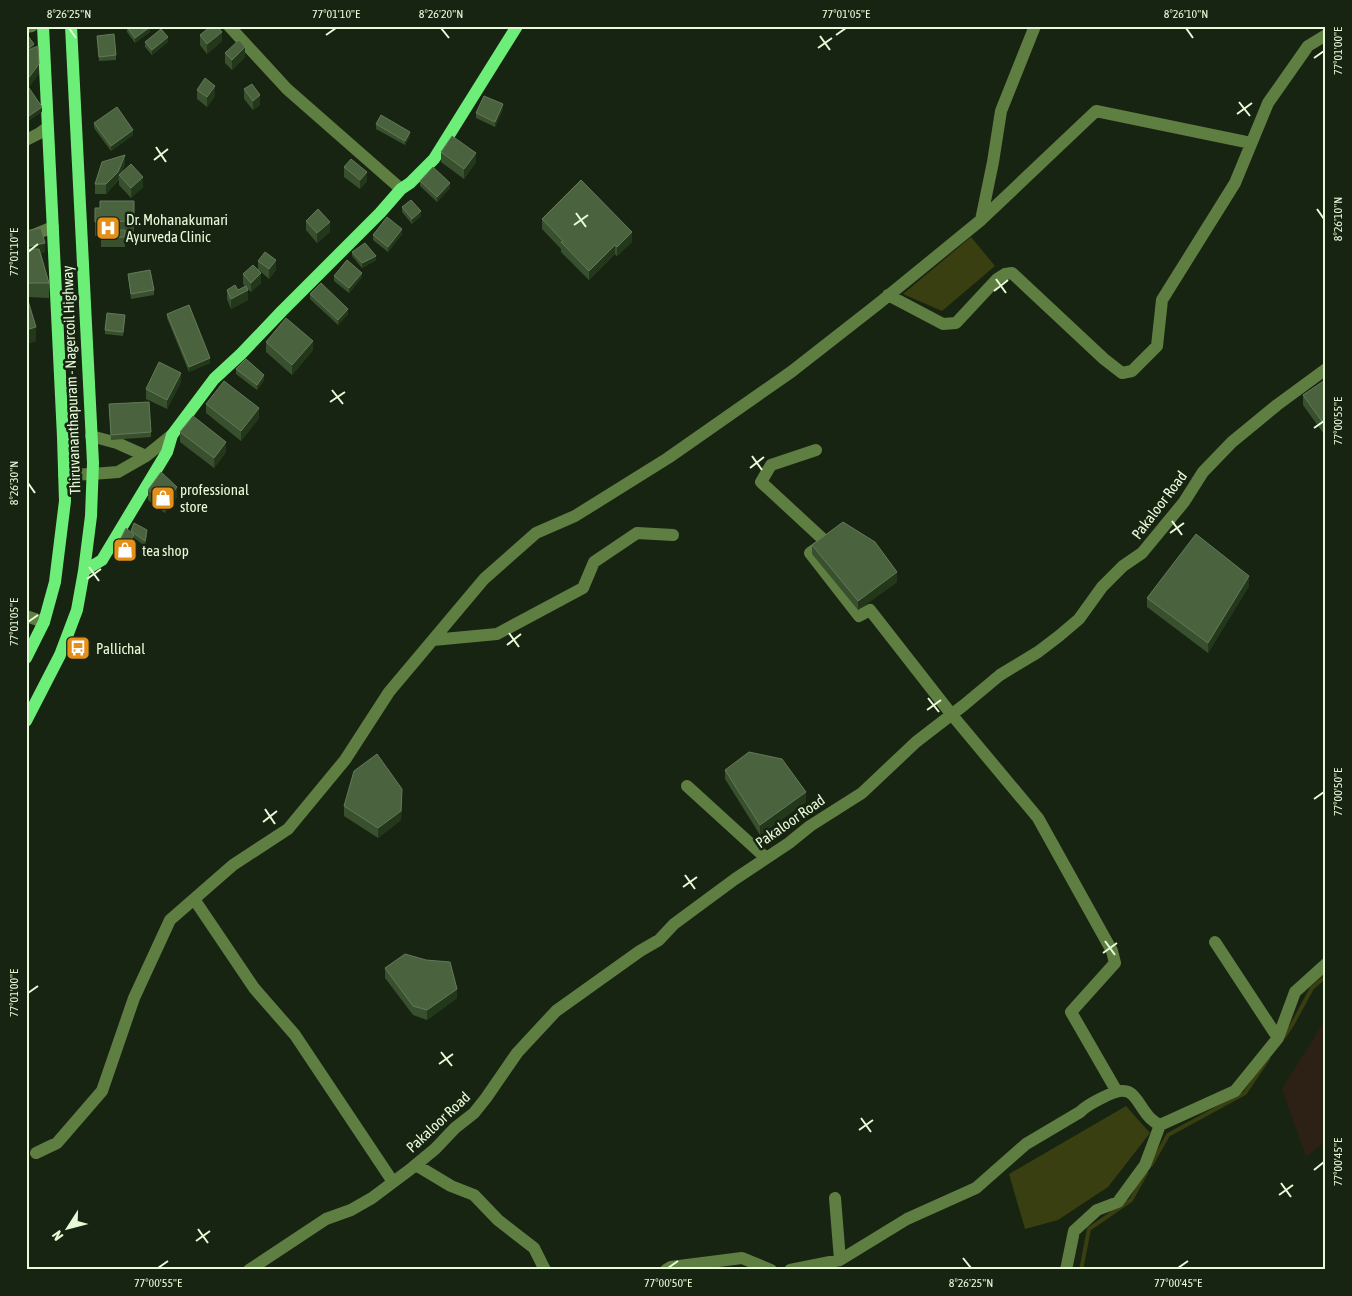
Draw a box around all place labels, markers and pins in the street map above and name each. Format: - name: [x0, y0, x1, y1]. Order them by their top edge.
- place label: Dr. Mohanakumari Ayurveda Clinic: [126, 211, 228, 245]
- hospital icon: Dr. Mohanakumari Ayurveda Clinic: [95, 215, 121, 241]
- place label: professional store: [180, 481, 249, 515]
- shop icon: professional store: [150, 485, 176, 511]
- shop icon: tea shop: [112, 537, 138, 563]
- place label: tea shop: [142, 542, 189, 559]
- bus stop icon: Pallichal: [65, 635, 91, 661]
- place label: Pallichal: [96, 640, 145, 657]

